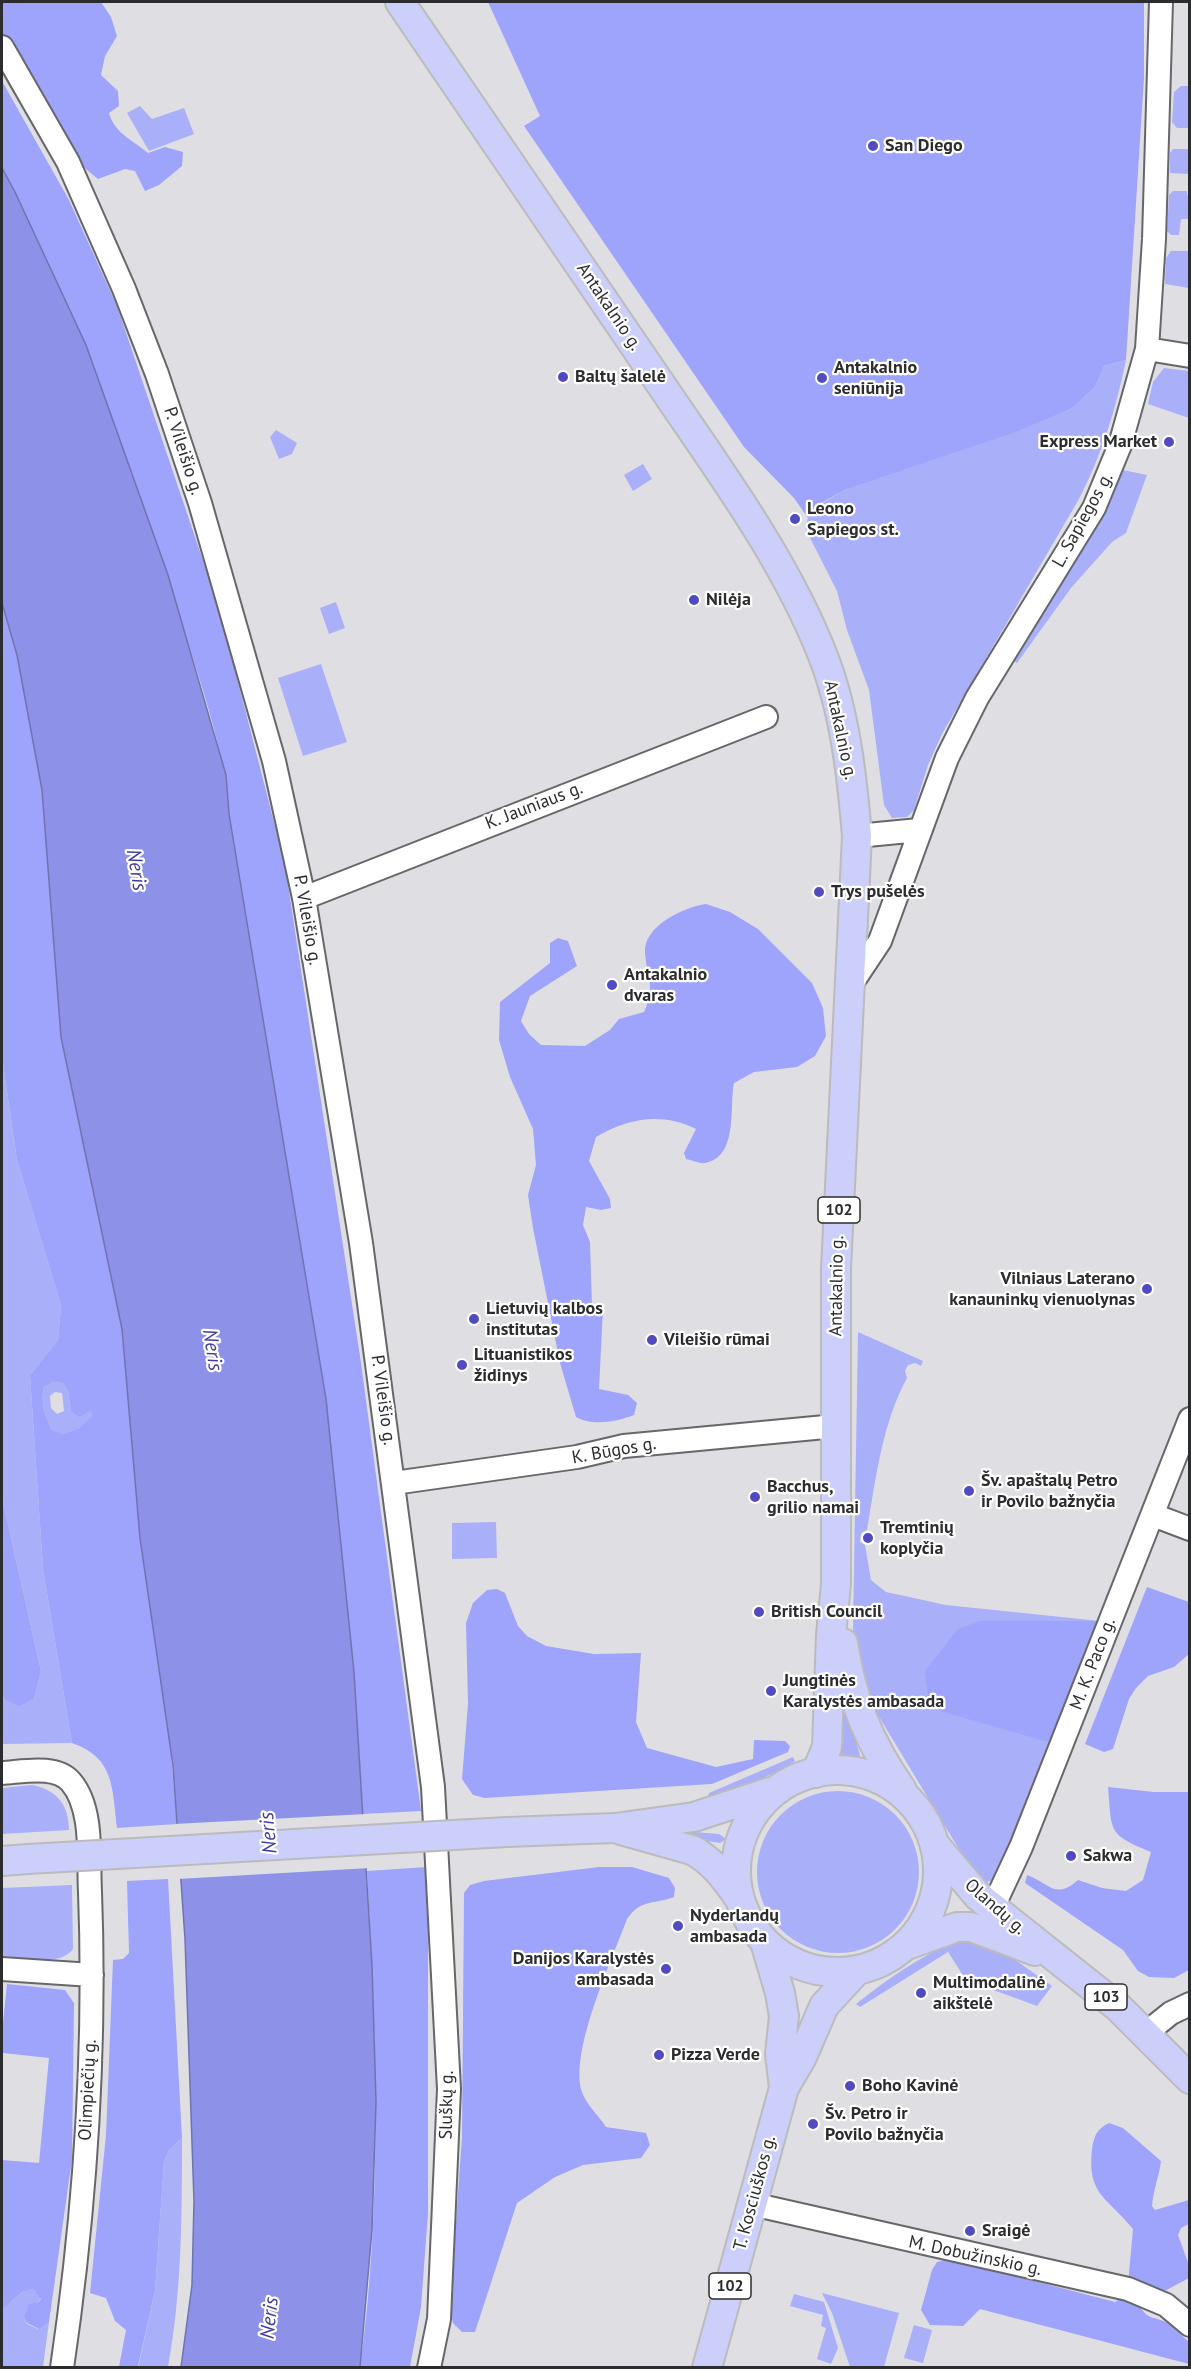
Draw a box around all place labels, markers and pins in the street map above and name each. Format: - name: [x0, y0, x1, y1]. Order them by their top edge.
- place label: San Diego: [885, 135, 963, 157]
- marker: San Diego: [866, 139, 880, 153]
- place label: Antakalnio seniūnija: [834, 357, 917, 400]
- place label: Baltų šalelė: [575, 366, 666, 388]
- marker: Baltų šalelė: [556, 370, 570, 384]
- marker: Antakalnio seniūnija: [815, 371, 829, 385]
- place label: Express Market: [1040, 431, 1157, 453]
- marker: Express Market: [1162, 435, 1176, 449]
- place label: Leono Sapiegos st.: [807, 498, 899, 540]
- marker: Leono Sapiegos st.: [788, 512, 802, 526]
- place label: Nilėja: [706, 589, 751, 611]
- marker: Nilėja: [687, 593, 701, 607]
- place label: Trys pušelės: [831, 881, 925, 903]
- marker: Trys pušelės: [812, 885, 826, 899]
- place label: Antakalnio dvaras: [624, 964, 707, 1006]
- marker: Antakalnio dvaras: [605, 978, 619, 992]
- place label: Vilniaus Laterano kanauninkų vienuolynas: [949, 1268, 1135, 1310]
- marker: Vilniaus Laterano kanauninkų vienuolynas: [1140, 1282, 1154, 1296]
- place label: Lietuvių kalbos institutas: [486, 1298, 603, 1340]
- marker: Lietuvių kalbos institutas: [467, 1312, 481, 1326]
- place label: Vileišio rūmai: [664, 1329, 770, 1351]
- marker: Vileišio rūmai: [645, 1333, 659, 1347]
- place label: Lituanistikos židinys: [474, 1344, 572, 1386]
- marker: Lituanistikos židinys: [455, 1358, 469, 1372]
- place label: Šv. apaštalų Petro ir Povilo bažnyčia: [981, 1470, 1118, 1512]
- place label: Bacchus, grilio namai: [767, 1476, 859, 1518]
- marker: Šv. apaštalų Petro ir Povilo bažnyčia: [962, 1484, 976, 1498]
- marker: Bacchus, grilio namai: [748, 1490, 762, 1504]
- place label: Tremtinių koplyčia: [880, 1517, 954, 1559]
- marker: Tremtinių koplyčia: [861, 1531, 875, 1545]
- place label: British Council: [771, 1601, 882, 1623]
- marker: British Council: [752, 1605, 766, 1619]
- place label: Jungtinės Karalystės ambasada: [783, 1670, 944, 1712]
- marker: Jungtinės Karalystės ambasada: [764, 1684, 778, 1698]
- place label: Sakwa: [1083, 1845, 1132, 1867]
- marker: Sakwa: [1064, 1849, 1078, 1863]
- place label: Nyderlandų ambasada: [690, 1905, 779, 1948]
- marker: Nyderlandų ambasada: [671, 1919, 685, 1933]
- place label: Danijos Karalystės ambasada: [513, 1948, 654, 1990]
- marker: Danijos Karalystės ambasada: [659, 1962, 673, 1976]
- place label: Multimodalinė aikštelė: [933, 1972, 1045, 2014]
- marker: Multimodalinė aikštelė: [914, 1986, 928, 2000]
- place label: Pizza Verde: [671, 2044, 760, 2066]
- marker: Pizza Verde: [652, 2048, 666, 2062]
- place label: Boho Kavinė: [862, 2075, 958, 2097]
- marker: Boho Kavinė: [843, 2079, 857, 2093]
- place label: Šv. Petro ir Povilo bažnyčia: [825, 2103, 944, 2146]
- marker: Šv. Petro ir Povilo bažnyčia: [806, 2117, 820, 2131]
- place label: Sraigė: [982, 2220, 1030, 2242]
- marker: Sraigė: [963, 2224, 977, 2238]

